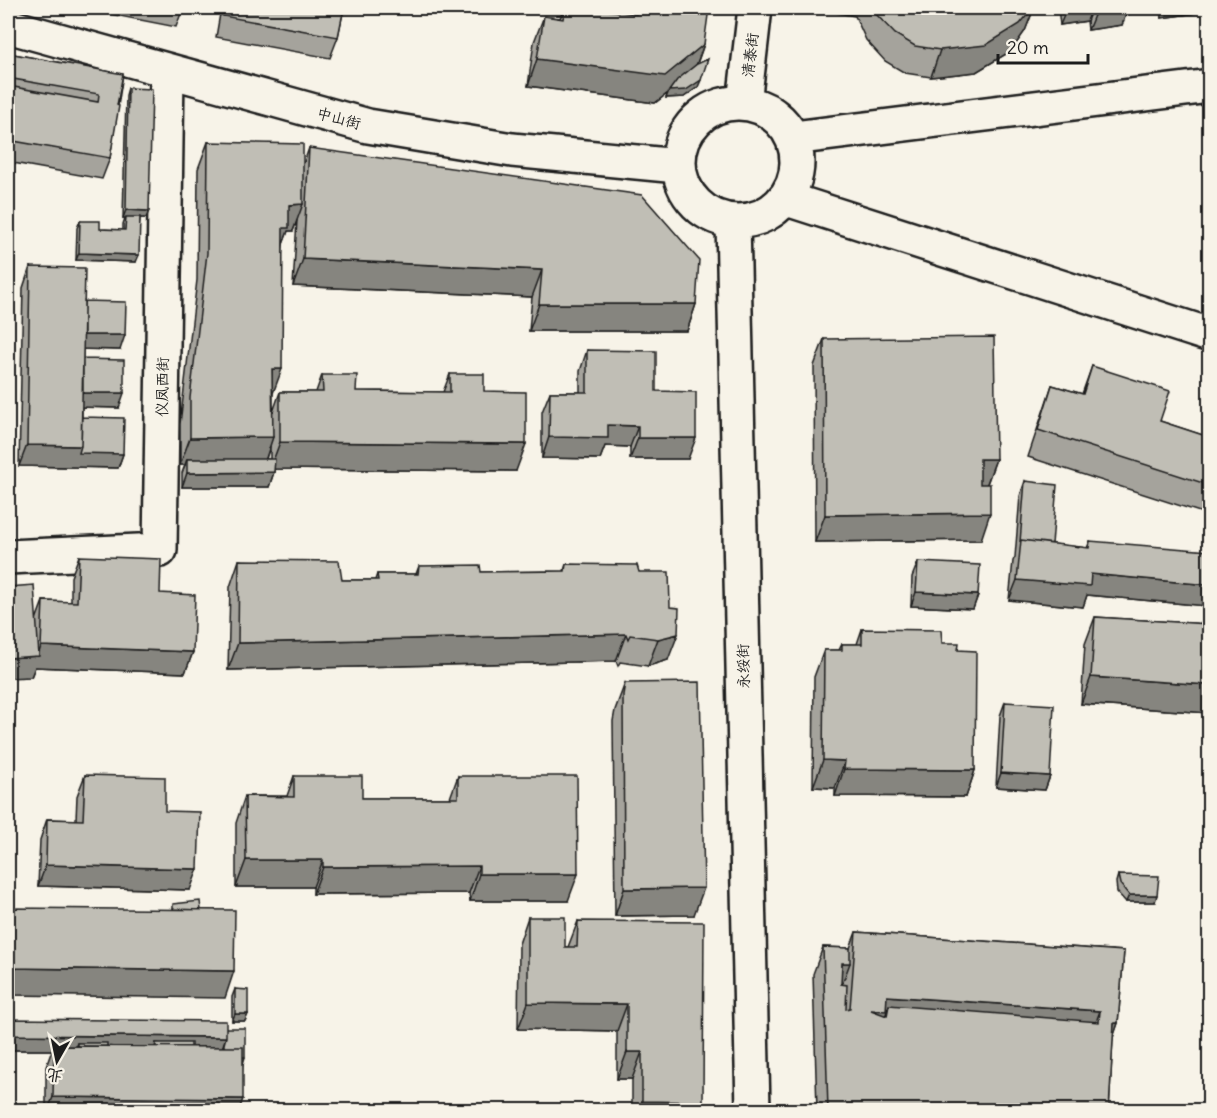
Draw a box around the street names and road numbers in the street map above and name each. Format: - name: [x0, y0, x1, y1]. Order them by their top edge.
- street label: 清泰街: [738, 32, 762, 78]
- street label: 中山街: [315, 103, 363, 133]
- street label: 仪凤西街: [152, 357, 172, 417]
- street label: 永绥街: [733, 643, 753, 689]

